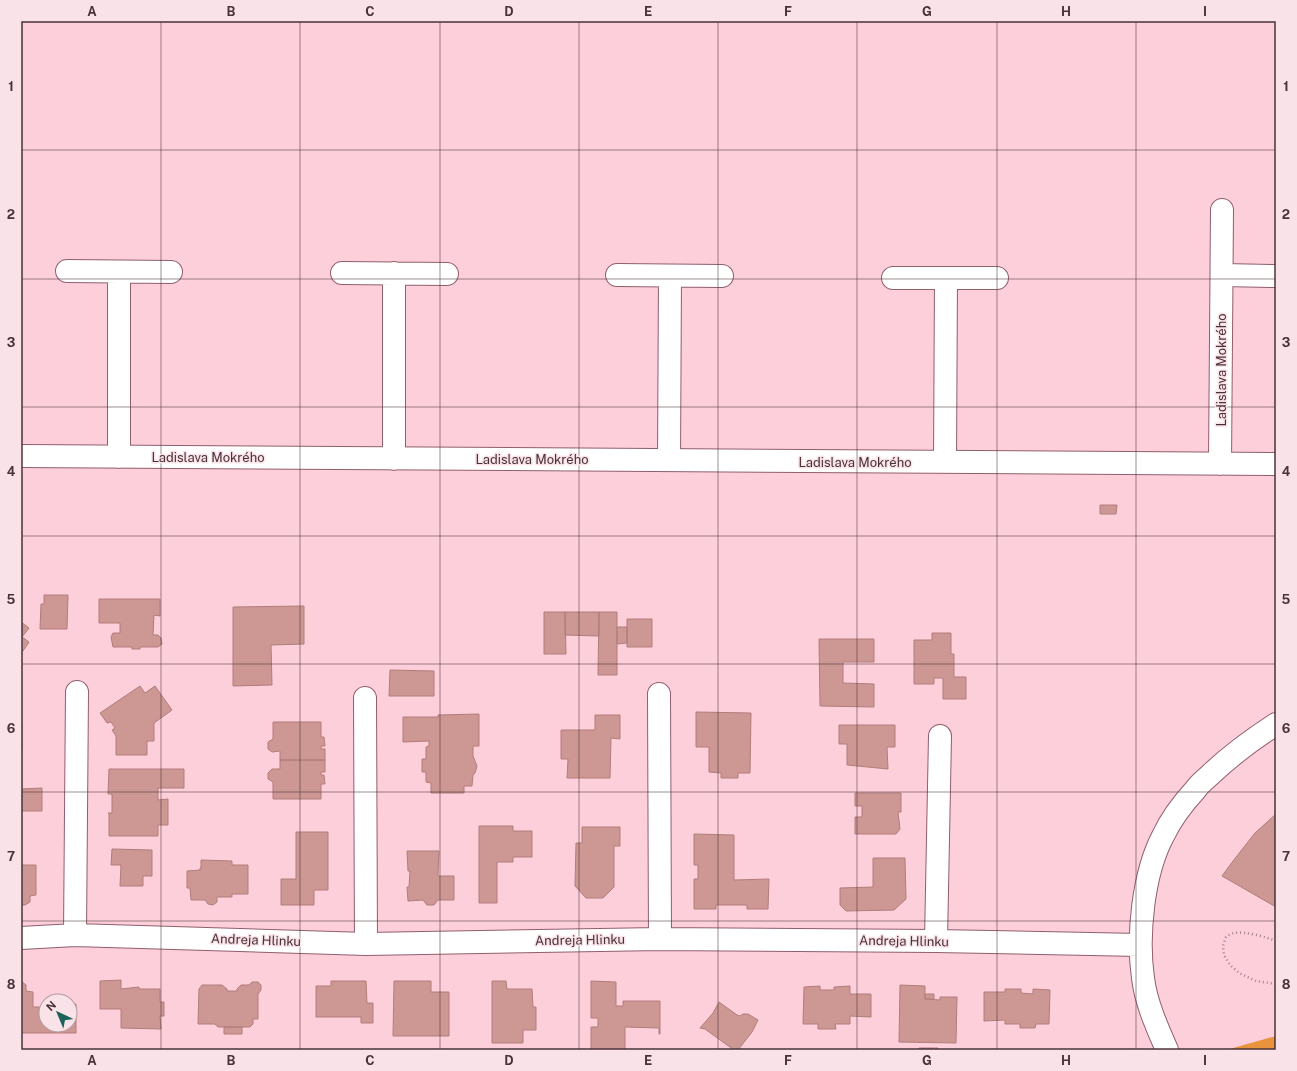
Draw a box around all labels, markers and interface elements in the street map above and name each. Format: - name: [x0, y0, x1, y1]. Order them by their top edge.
- text: A: [87, 4, 97, 19]
- text: B: [227, 4, 236, 19]
- text: C: [365, 4, 375, 19]
- text: D: [504, 4, 514, 19]
- text: E: [644, 4, 652, 19]
- text: F: [784, 4, 792, 19]
- text: G: [922, 4, 932, 19]
- text: H: [1061, 4, 1071, 19]
- text: I: [1203, 4, 1207, 19]
- text: 1: [8, 79, 14, 94]
- text: 1: [1283, 79, 1289, 94]
- text: 2: [7, 207, 15, 222]
- text: 2: [1282, 207, 1290, 222]
- street label: Ladislava Mokrého: [1214, 314, 1229, 426]
- text: 3: [7, 335, 16, 350]
- text: 3: [1282, 335, 1291, 350]
- street label: Ladislava Mokrého: [152, 450, 264, 465]
- street label: Ladislava Mokrého: [476, 452, 588, 467]
- street label: Ladislava Mokrého: [799, 455, 911, 470]
- text: 4: [7, 464, 16, 479]
- text: 4: [1282, 464, 1291, 479]
- text: 5: [7, 592, 16, 607]
- text: 5: [1282, 592, 1291, 607]
- text: 6: [7, 721, 16, 736]
- text: 6: [1282, 721, 1291, 736]
- text: 7: [7, 849, 15, 864]
- text: 7: [1282, 849, 1290, 864]
- street label: Andreja Hlinku: [211, 931, 301, 949]
- street label: Andreja Hlinku: [535, 932, 625, 948]
- street label: Andreja Hlinku: [859, 933, 949, 949]
- text: 8: [7, 977, 16, 992]
- text: 8: [1282, 977, 1291, 992]
- north arrow: [38, 993, 78, 1033]
- text: N: [44, 999, 58, 1013]
- text: A: [87, 1053, 97, 1068]
- text: B: [227, 1053, 236, 1068]
- text: C: [365, 1053, 375, 1068]
- text: D: [504, 1053, 514, 1068]
- text: E: [644, 1053, 652, 1068]
- text: F: [784, 1053, 792, 1068]
- text: G: [922, 1053, 932, 1068]
- text: H: [1061, 1053, 1071, 1068]
- text: I: [1203, 1053, 1207, 1068]

